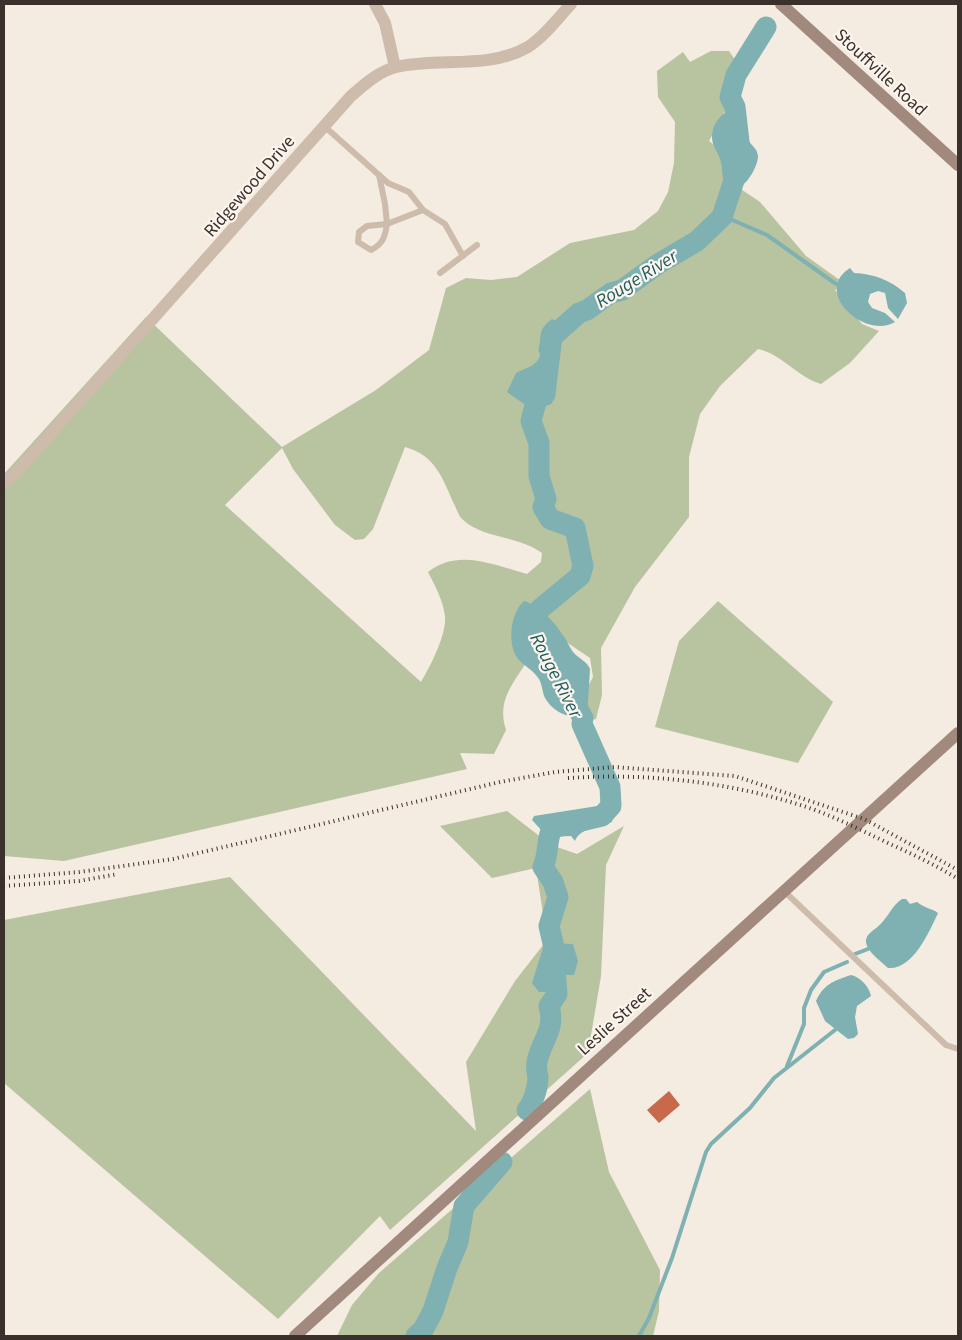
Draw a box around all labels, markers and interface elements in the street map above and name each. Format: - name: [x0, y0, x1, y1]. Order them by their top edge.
- street label: Stouffville Road: [829, 23, 932, 122]
- street label: Ridgewood Drive: [198, 130, 301, 243]
- water label: Rouge River: [591, 243, 684, 315]
- water label: Rouge River: [523, 629, 589, 724]
- street label: Leslie Street: [572, 981, 657, 1061]

